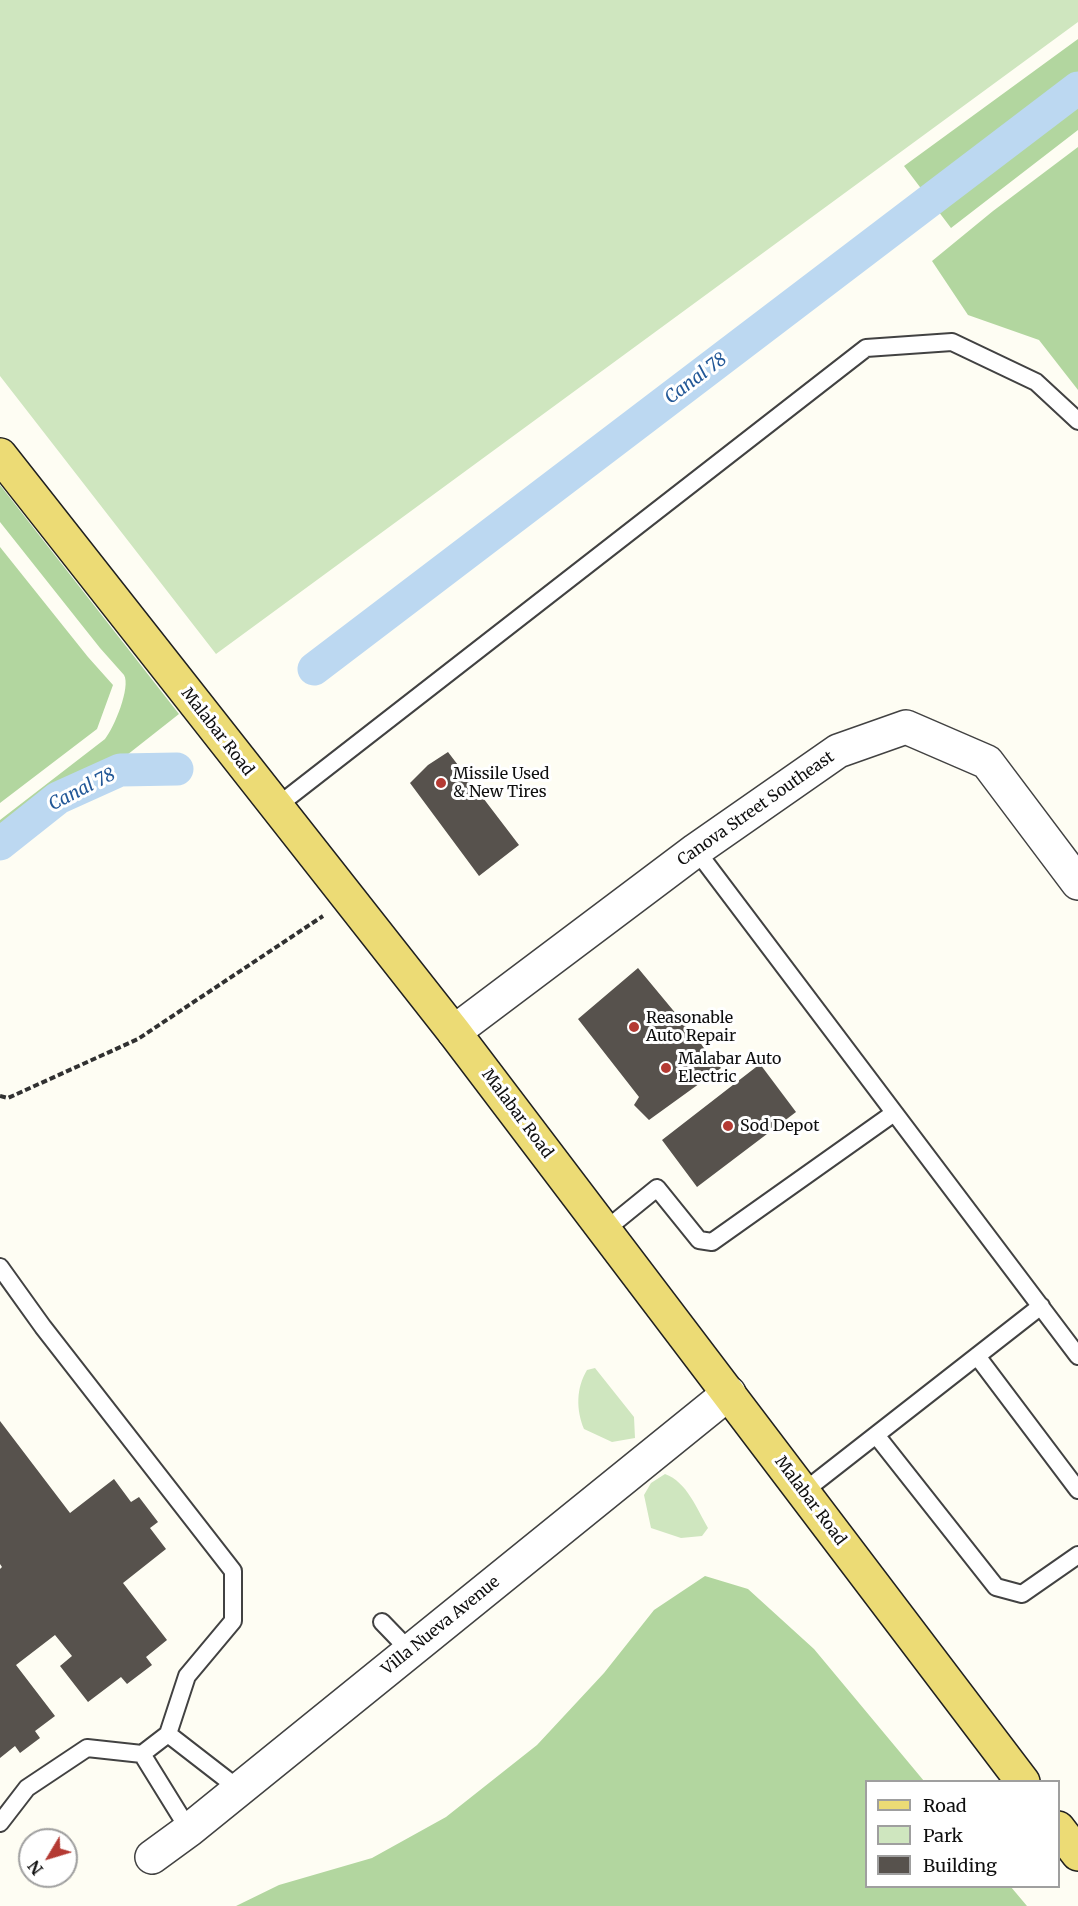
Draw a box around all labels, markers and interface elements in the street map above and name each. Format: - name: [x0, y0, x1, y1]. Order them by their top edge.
- water label: Canal 78: [661, 349, 731, 409]
- street label: Malabar Road: [177, 684, 257, 780]
- street label: Canova Street Southeast: [674, 748, 838, 870]
- water label: Canal 78: [45, 764, 119, 816]
- place label: Missile Used & New Tires: [453, 764, 549, 802]
- marker: Missile Used & New Tires: [434, 776, 448, 790]
- place label: Reasonable Auto Repair: [646, 1008, 736, 1046]
- marker: Reasonable Auto Repair: [627, 1020, 641, 1034]
- place label: Malabar Auto Electric: [678, 1049, 781, 1087]
- marker: Malabar Auto Electric: [659, 1061, 673, 1075]
- street label: Malabar Road: [477, 1066, 557, 1162]
- place label: Sod Depot: [740, 1116, 819, 1136]
- marker: Sod Depot: [721, 1119, 735, 1133]
- street label: Malabar Road: [770, 1453, 850, 1549]
- street label: Villa Nueva Avenue: [378, 1573, 504, 1679]
- legend: [865, 1780, 1060, 1888]
- text: Road: [923, 1794, 967, 1817]
- text: Park: [923, 1824, 963, 1847]
- north arrow: [18, 1828, 78, 1888]
- text: Building: [923, 1854, 997, 1877]
- text: N: [24, 1857, 47, 1879]

